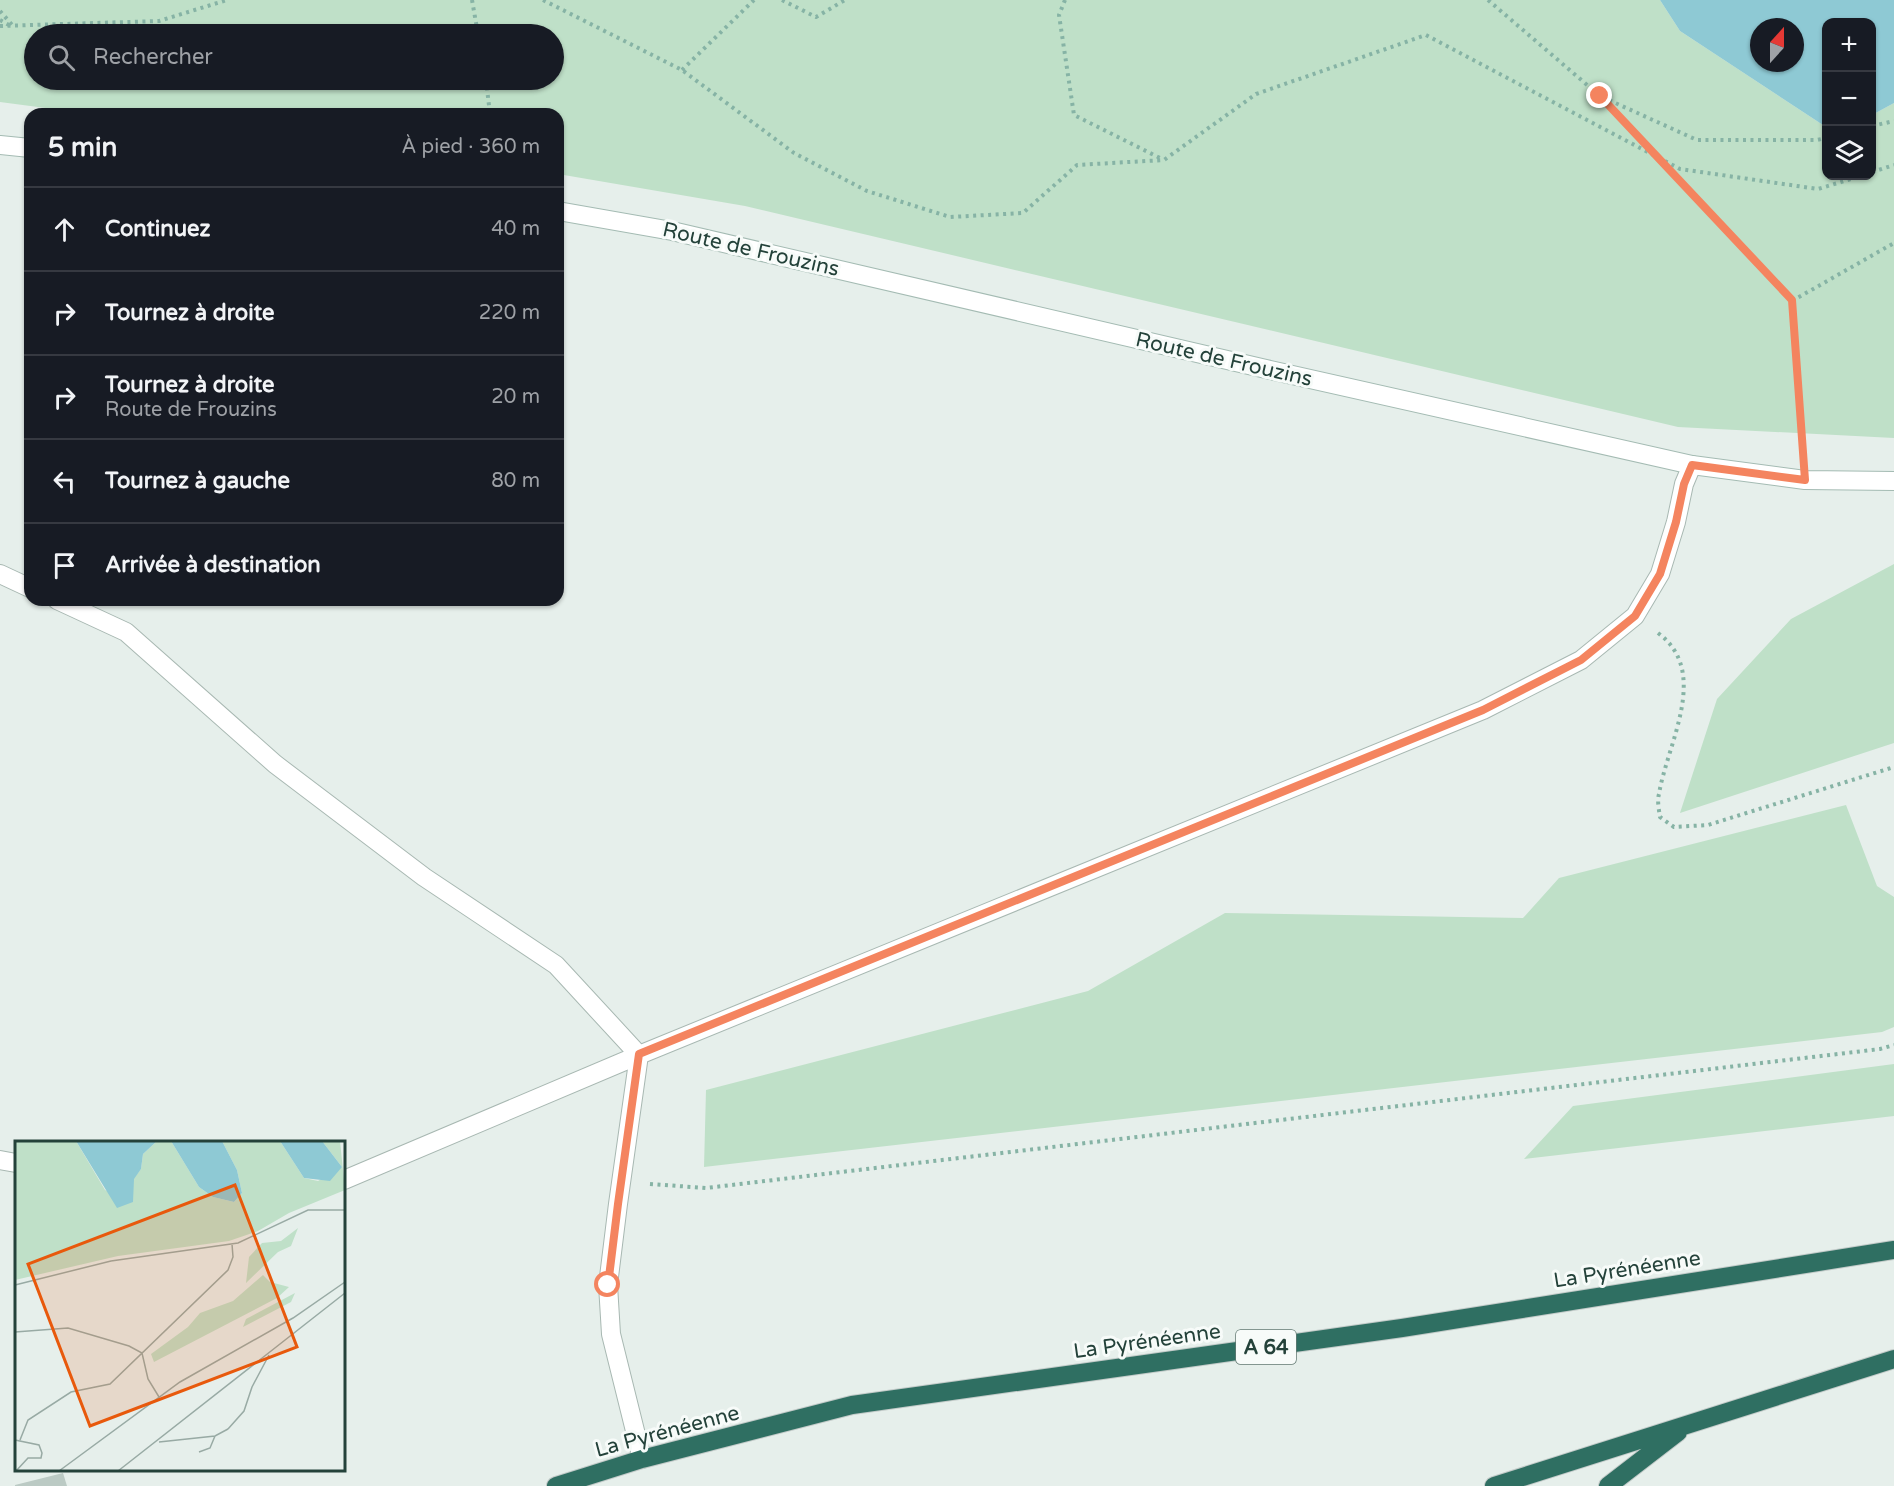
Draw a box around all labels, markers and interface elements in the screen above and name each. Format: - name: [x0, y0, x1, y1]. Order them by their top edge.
- north arrow: [1750, 18, 1804, 72]
- map controls: [1822, 18, 1876, 180]
- button: +: [1822, 18, 1876, 72]
- search box: [24, 24, 564, 90]
- icon: search: [45, 41, 78, 74]
- text: Rechercher: [93, 44, 213, 70]
- button: −: [1822, 72, 1876, 126]
- route end: [1586, 82, 1612, 108]
- button: layers: [1822, 126, 1876, 180]
- text: 5 min: [48, 132, 117, 163]
- text: À pied · 360 m: [402, 135, 540, 159]
- icon: ahead: [48, 213, 81, 246]
- text: Continuez: [105, 216, 210, 242]
- text: 40 m: [491, 217, 540, 241]
- street label: Route de Frouzins: [660, 217, 842, 282]
- icon: right: [48, 297, 81, 330]
- text: Tournez à droite: [105, 300, 274, 326]
- text: 220 m: [479, 301, 540, 325]
- street label: Route de Frouzins: [1133, 327, 1315, 392]
- text: Tournez à droite: [105, 372, 274, 398]
- icon: right: [48, 381, 81, 414]
- text: 20 m: [491, 385, 540, 409]
- text: Route de Frouzins: [105, 398, 277, 422]
- icon: left: [48, 465, 81, 498]
- text: Tournez à gauche: [105, 468, 290, 494]
- text: 80 m: [491, 469, 540, 493]
- icon: arrive: [48, 549, 81, 582]
- text: Arrivée à destination: [105, 552, 321, 578]
- inset map: [15, 1141, 345, 1471]
- street label: La Pyrénéenne: [1552, 1246, 1702, 1293]
- route start: [594, 1271, 620, 1297]
- street label: La Pyrénéenne: [1072, 1319, 1222, 1364]
- road number: A 64: [1236, 1330, 1296, 1364]
- street label: La Pyrénéenne: [592, 1400, 742, 1463]

